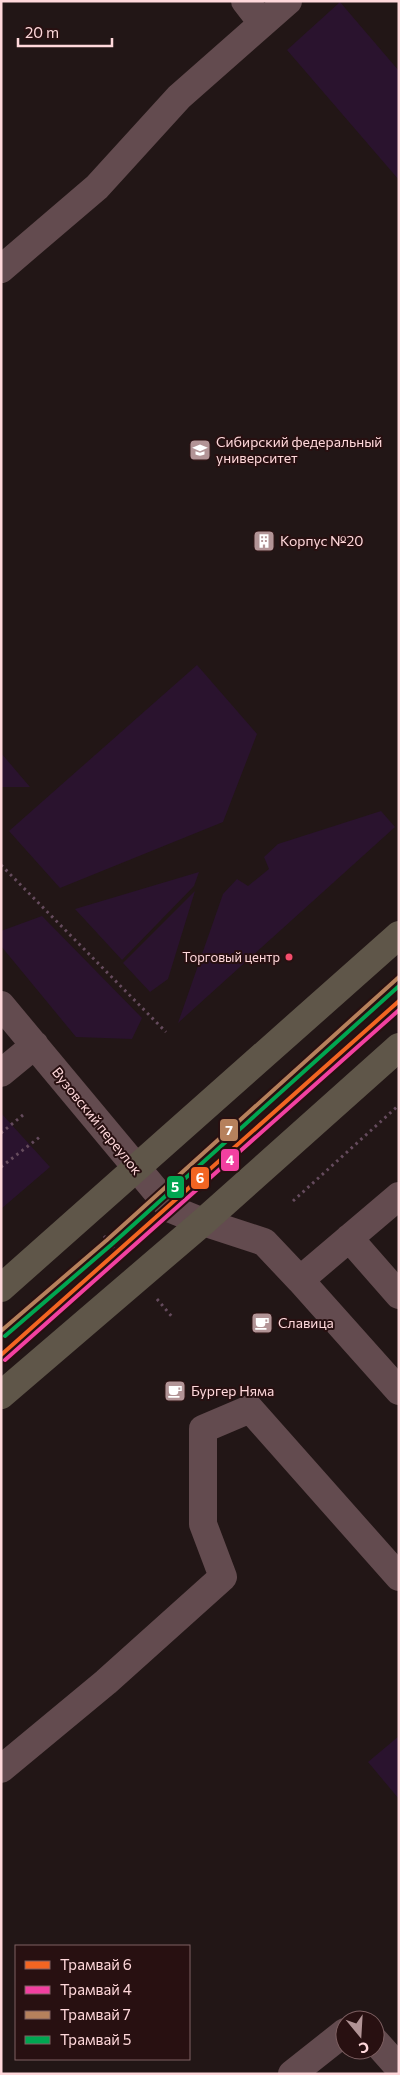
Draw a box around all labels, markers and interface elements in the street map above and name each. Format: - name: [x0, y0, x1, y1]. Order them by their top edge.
- scale bar: [18, 15, 111, 47]
- text: 20 m: [25, 23, 59, 41]
- place label: Сибирский федеральный университет: [216, 433, 382, 466]
- school or university icon: Сибирский федеральный университет: [188, 438, 212, 462]
- building icon: Корпус №20: [252, 529, 276, 553]
- place label: Корпус №20: [280, 532, 363, 549]
- place label: Торговый центр: [182, 949, 280, 965]
- marker: Торговый центр: [284, 952, 294, 962]
- street label: Вузовский переулок: [49, 1063, 146, 1178]
- line badge: 7: [219, 1118, 239, 1142]
- text: 7: [225, 1121, 233, 1138]
- line badge: 4: [220, 1148, 240, 1172]
- text: 4: [226, 1151, 235, 1168]
- line badge: 6: [190, 1166, 210, 1190]
- text: 6: [196, 1169, 205, 1186]
- line badge: 5: [166, 1175, 185, 1199]
- text: 5: [171, 1178, 179, 1195]
- cafe icon: Славица: [250, 1311, 274, 1335]
- place label: Славица: [278, 1314, 334, 1331]
- cafe icon: Бургер Няма: [163, 1379, 187, 1403]
- place label: Бургер Няма: [191, 1382, 274, 1399]
- legend: [15, 1945, 190, 2060]
- text: Трамвай 6: [60, 1955, 132, 1973]
- text: Трамвай 4: [60, 1980, 132, 1998]
- text: Трамвай 7: [60, 2005, 131, 2023]
- north arrow: [335, 2010, 385, 2060]
- text: Трамвай 5: [60, 2030, 131, 2048]
- text: С: [357, 2038, 371, 2057]

